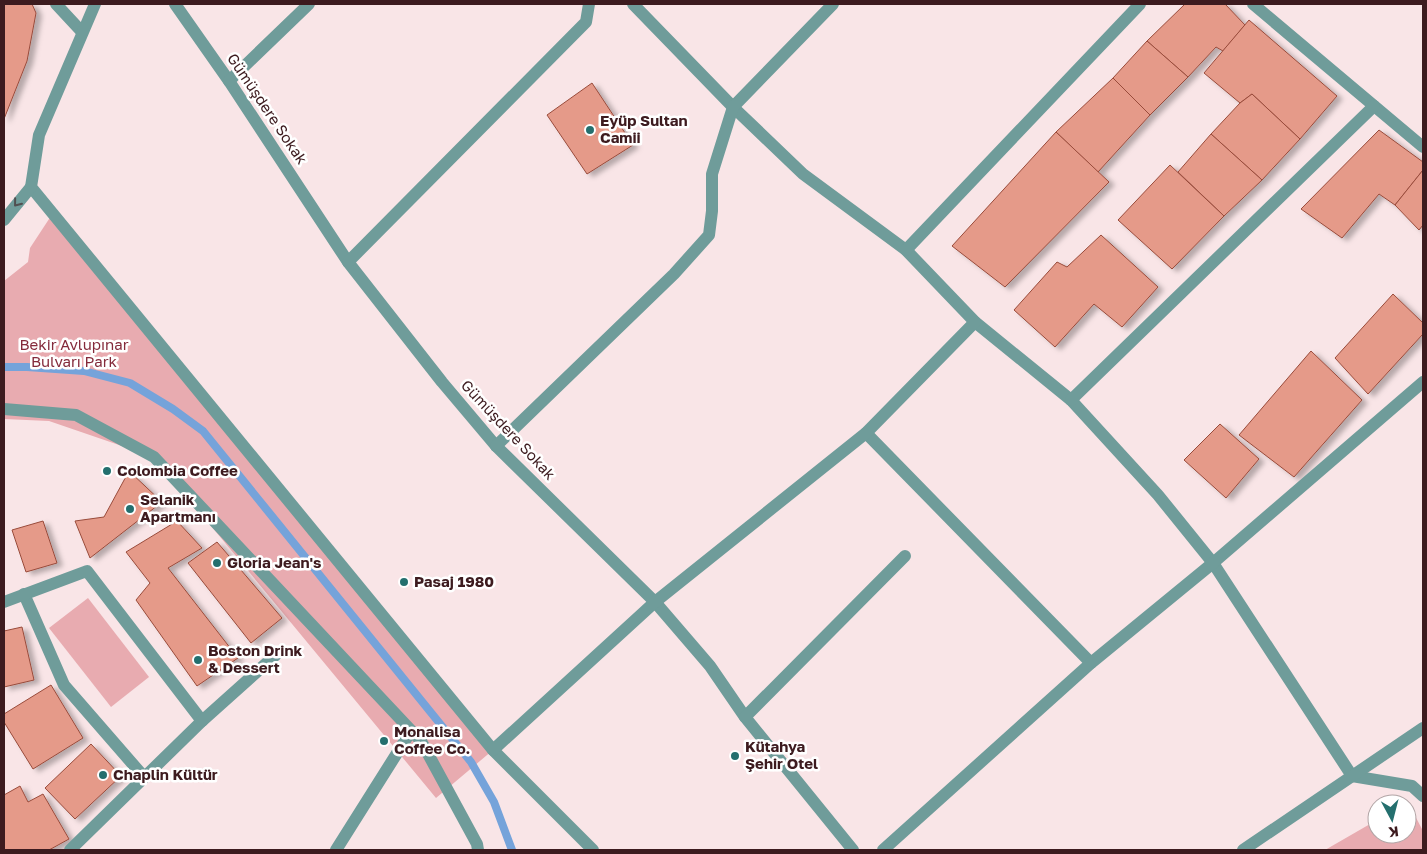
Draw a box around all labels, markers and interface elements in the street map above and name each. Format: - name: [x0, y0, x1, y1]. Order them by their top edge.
- street label: Gümüşdere Sokak: [224, 50, 312, 168]
- place label: Eyüp Sultan Camii: [600, 111, 688, 146]
- marker: Eyüp Sultan Camii: [584, 124, 596, 136]
- one-way arrow: [15, 197, 23, 206]
- park label: Bekir Avlupınar Bulvarı Park: [19, 335, 129, 370]
- street label: Gümüşdere Sokak: [458, 376, 560, 483]
- place label: Colombia Coffee: [117, 461, 238, 479]
- marker: Colombia Coffee: [101, 465, 113, 477]
- place label: Selanik Apartmanı: [140, 490, 216, 525]
- marker: Selanik Apartmanı: [124, 503, 136, 515]
- place label: Gloria Jean's: [227, 553, 321, 571]
- marker: Gloria Jean's: [211, 557, 223, 569]
- place label: Pasaj 1980: [414, 572, 494, 590]
- marker: Pasaj 1980: [398, 576, 410, 588]
- place label: Boston Drink & Dessert: [208, 641, 302, 676]
- marker: Boston Drink & Dessert: [192, 654, 204, 666]
- place label: Monalisa Coffee Co.: [394, 722, 470, 757]
- marker: Monalisa Coffee Co.: [378, 735, 390, 747]
- place label: Kütahya Şehir Otel: [745, 737, 818, 772]
- marker: Kütahya Şehir Otel: [729, 750, 741, 762]
- place label: Chaplin Kültür: [113, 765, 218, 783]
- marker: Chaplin Kültür: [97, 769, 109, 781]
- north arrow: [1367, 794, 1417, 844]
- text: K: [1388, 823, 1400, 841]

